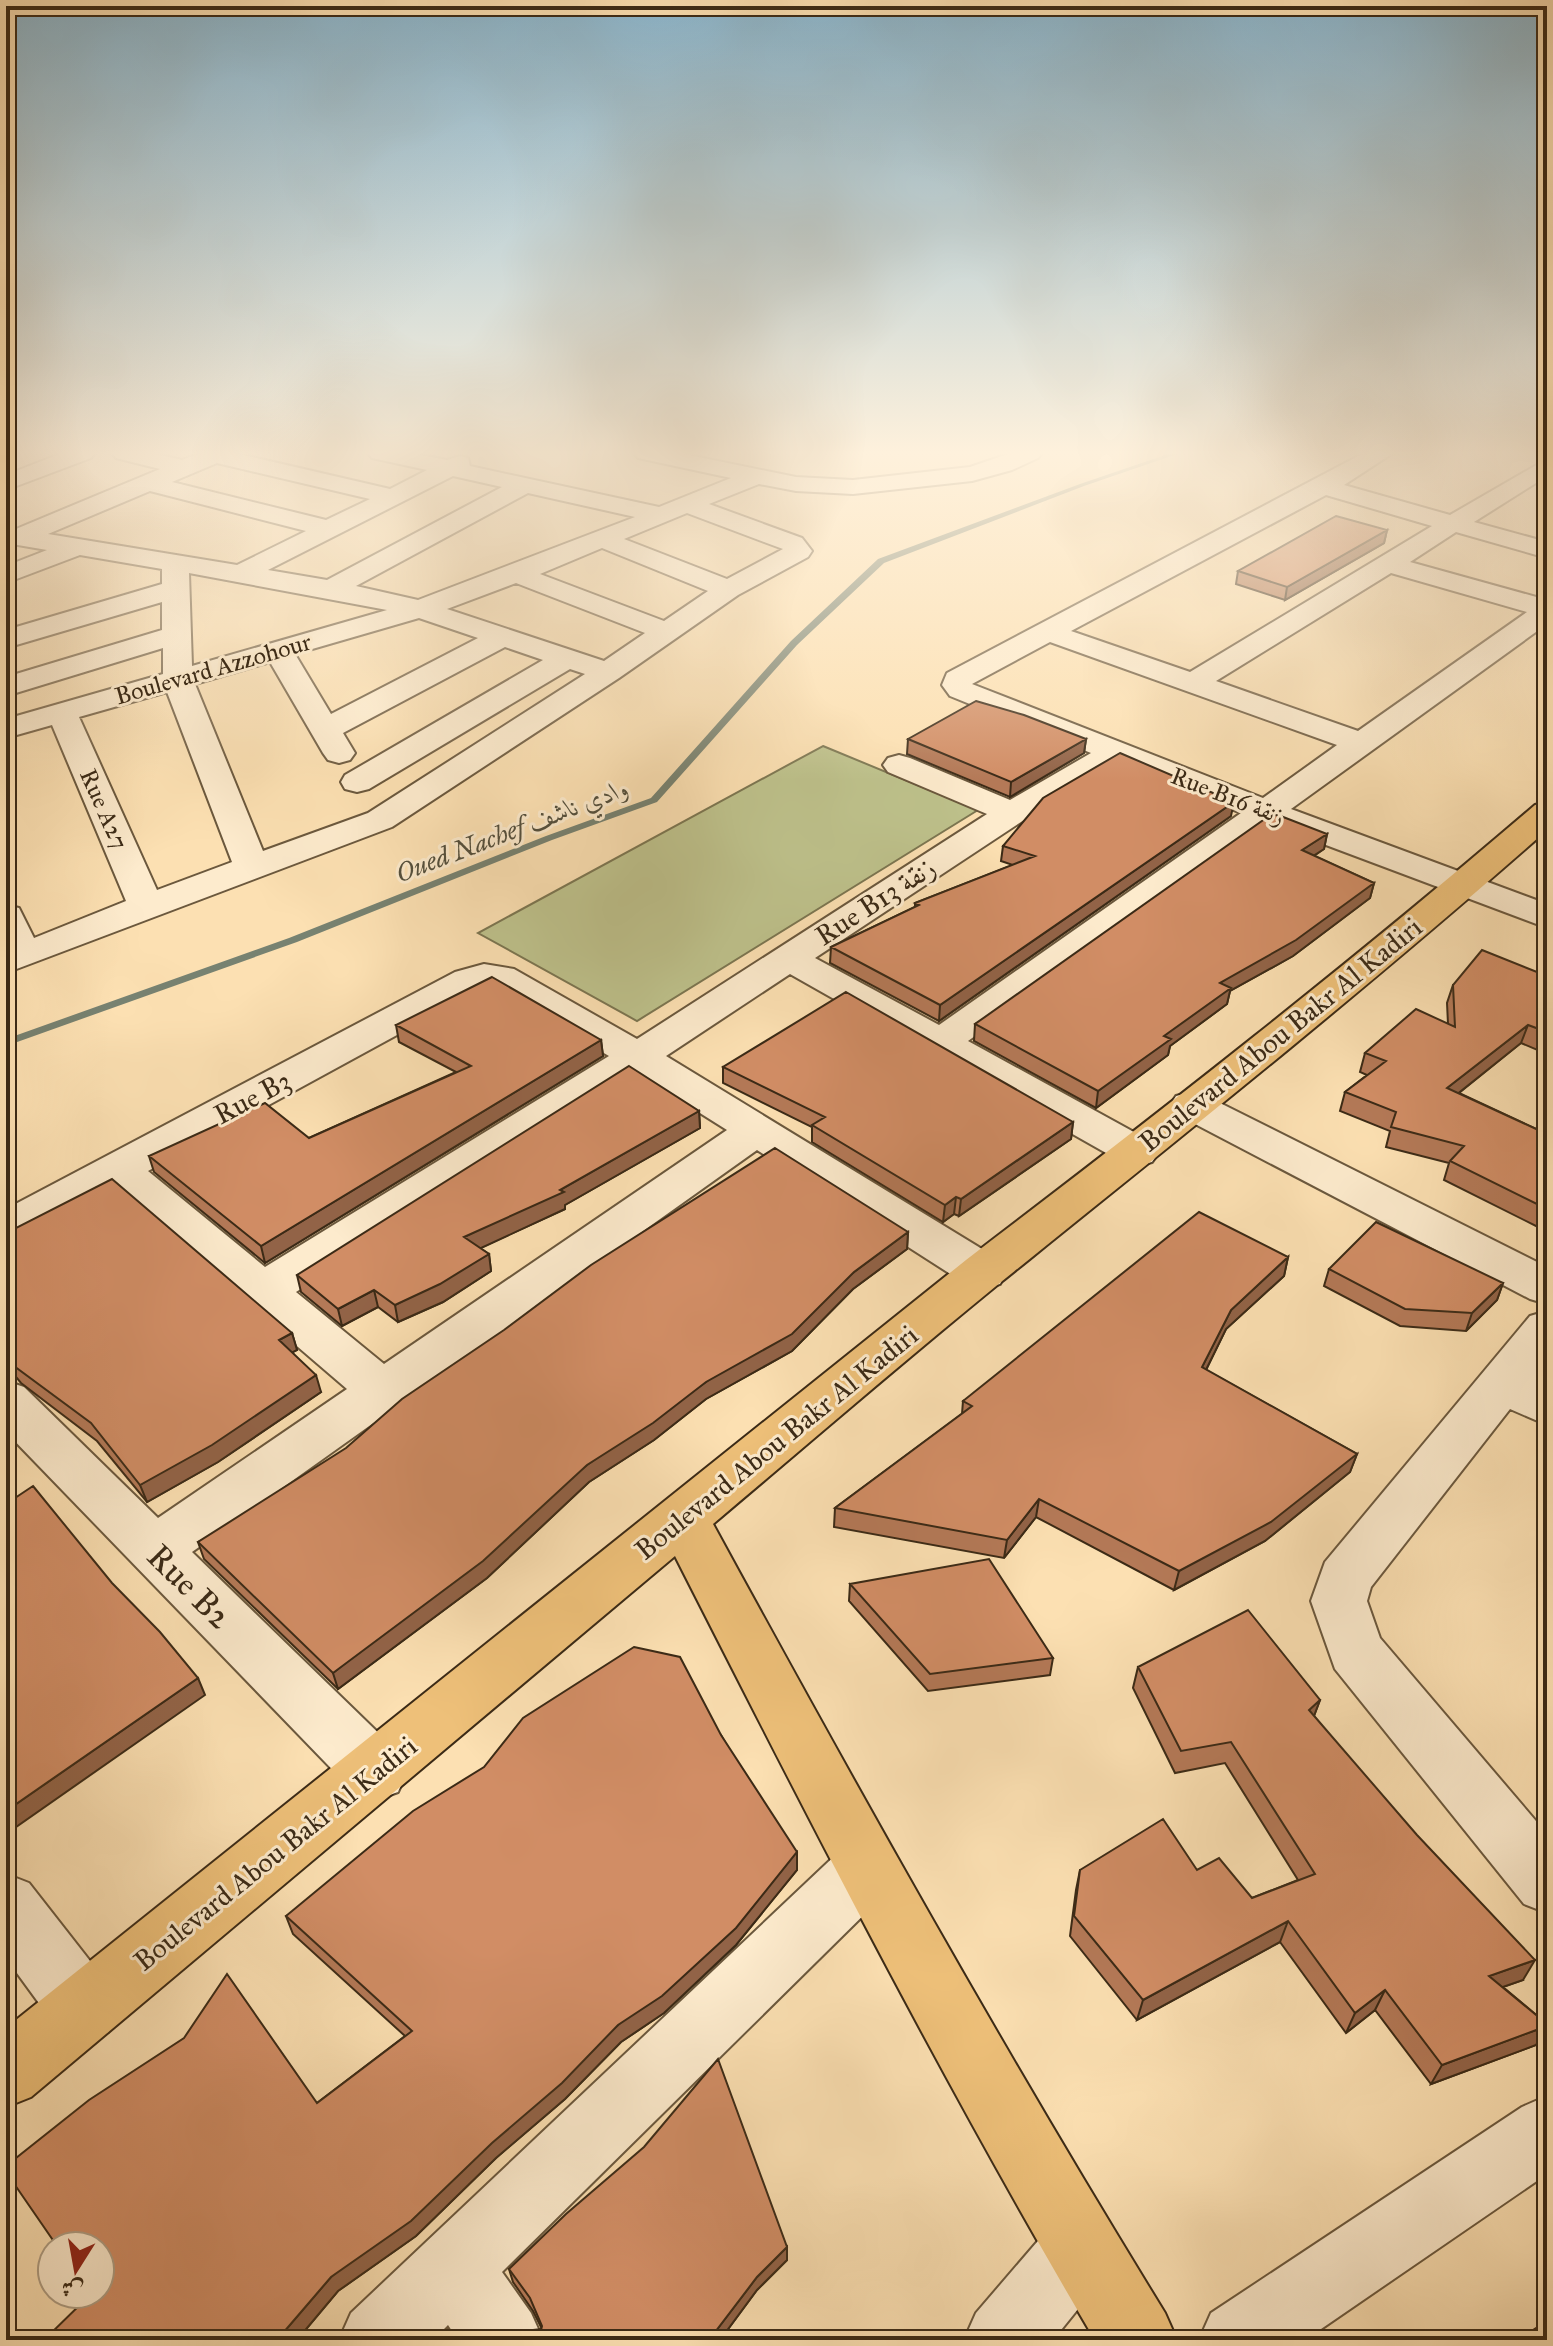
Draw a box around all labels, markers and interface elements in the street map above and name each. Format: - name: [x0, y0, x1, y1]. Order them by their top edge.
- street label: Boulevard Azzohour: [111, 627, 315, 711]
- street label: Rue B16 زنقة: [1167, 761, 1289, 831]
- street label: Rue A27: [73, 764, 135, 854]
- water label: Oued Nachef وادي ناشف: [391, 771, 635, 894]
- street label: Rue B13 زنقة: [808, 850, 942, 953]
- street label: Boulevard Abou Bakr Al Kadiri: [1132, 909, 1429, 1159]
- street label: Rue B3: [208, 1063, 297, 1132]
- street label: Boulevard Abou Bakr Al Kadiri: [628, 1317, 925, 1567]
- street label: Rue B2: [139, 1536, 241, 1637]
- street label: Boulevard Abou Bakr Al Kadiri: [127, 1728, 424, 1978]
- north arrow: [36, 2230, 116, 2310]
- text: ش: [59, 2274, 86, 2304]

